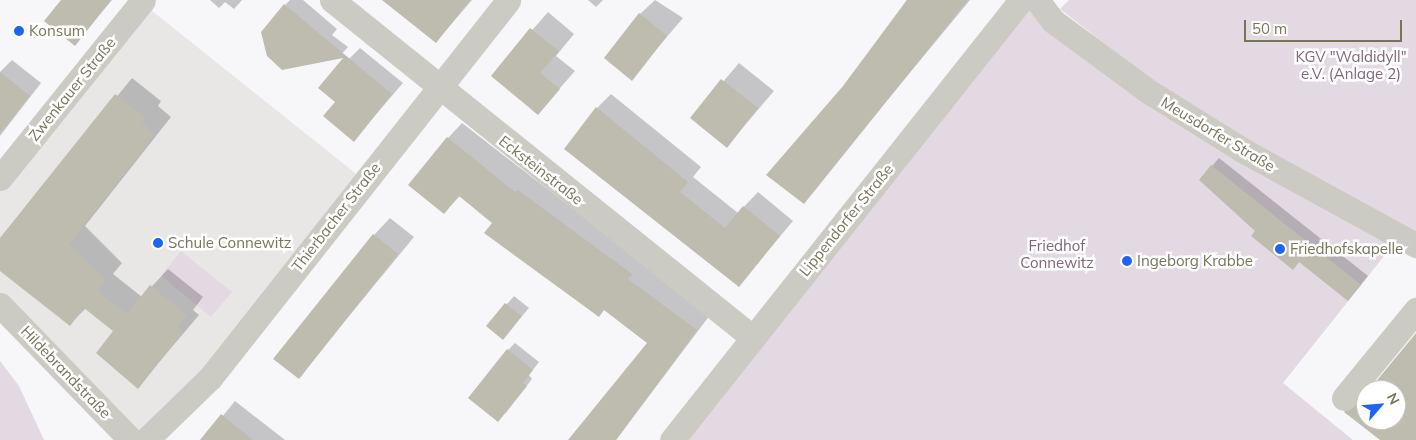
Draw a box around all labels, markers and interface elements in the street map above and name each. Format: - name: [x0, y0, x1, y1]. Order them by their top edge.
- scale bar: [1246, 10, 1404, 42]
- text: 50 m: [1252, 19, 1287, 38]
- place label: Konsum: [29, 22, 85, 40]
- marker: Konsum: [13, 25, 25, 37]
- street label: Zwenkauer Straße: [25, 34, 119, 144]
- park label: KGV "Waldidyll" e.V. (Anlage 2): [1295, 47, 1407, 82]
- street label: Meusdorfer Straße: [1158, 93, 1278, 175]
- street label: Ecksteinstraße: [495, 132, 587, 208]
- street label: Thierbacher Straße: [288, 159, 384, 275]
- street label: Lippendorfer Straße: [795, 160, 897, 280]
- place label: Schule Connewitz: [168, 234, 291, 252]
- park label: Friedhof Connewitz: [1020, 236, 1094, 271]
- marker: Schule Connewitz: [152, 237, 164, 249]
- place label: Friedhofskapelle: [1290, 240, 1403, 258]
- marker: Friedhofskapelle: [1274, 243, 1286, 255]
- place label: Ingeborg Krabbe: [1137, 252, 1253, 270]
- marker: Ingeborg Krabbe: [1121, 255, 1133, 267]
- street label: Hildebrandstraße: [17, 322, 115, 422]
- north arrow: [1356, 380, 1406, 430]
- text: N: [1383, 390, 1404, 407]

